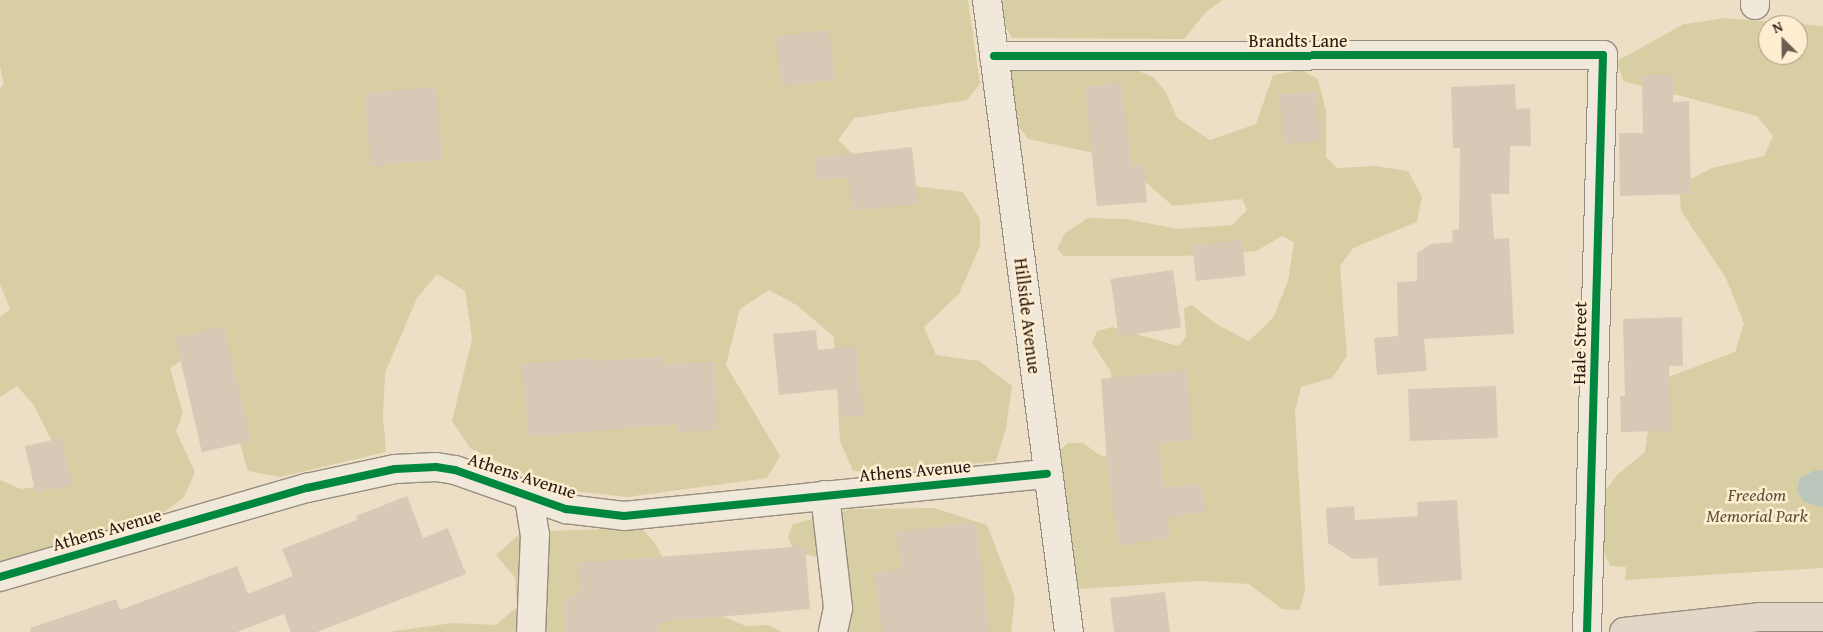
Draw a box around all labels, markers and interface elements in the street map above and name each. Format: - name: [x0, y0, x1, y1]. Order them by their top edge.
- north arrow: [1758, 15, 1808, 65]
- text: N: [1769, 16, 1786, 38]
- street label: Brandts Lane: [1249, 30, 1347, 52]
- street label: Hillside Avenue: [1009, 257, 1045, 375]
- street label: Hale Street: [1568, 301, 1592, 385]
- street label: Athens Avenue: [465, 448, 579, 504]
- street label: Athens Avenue: [858, 455, 972, 487]
- park label: Freedom Memorial Park: [1706, 485, 1808, 528]
- street label: Athens Avenue: [50, 504, 164, 556]

